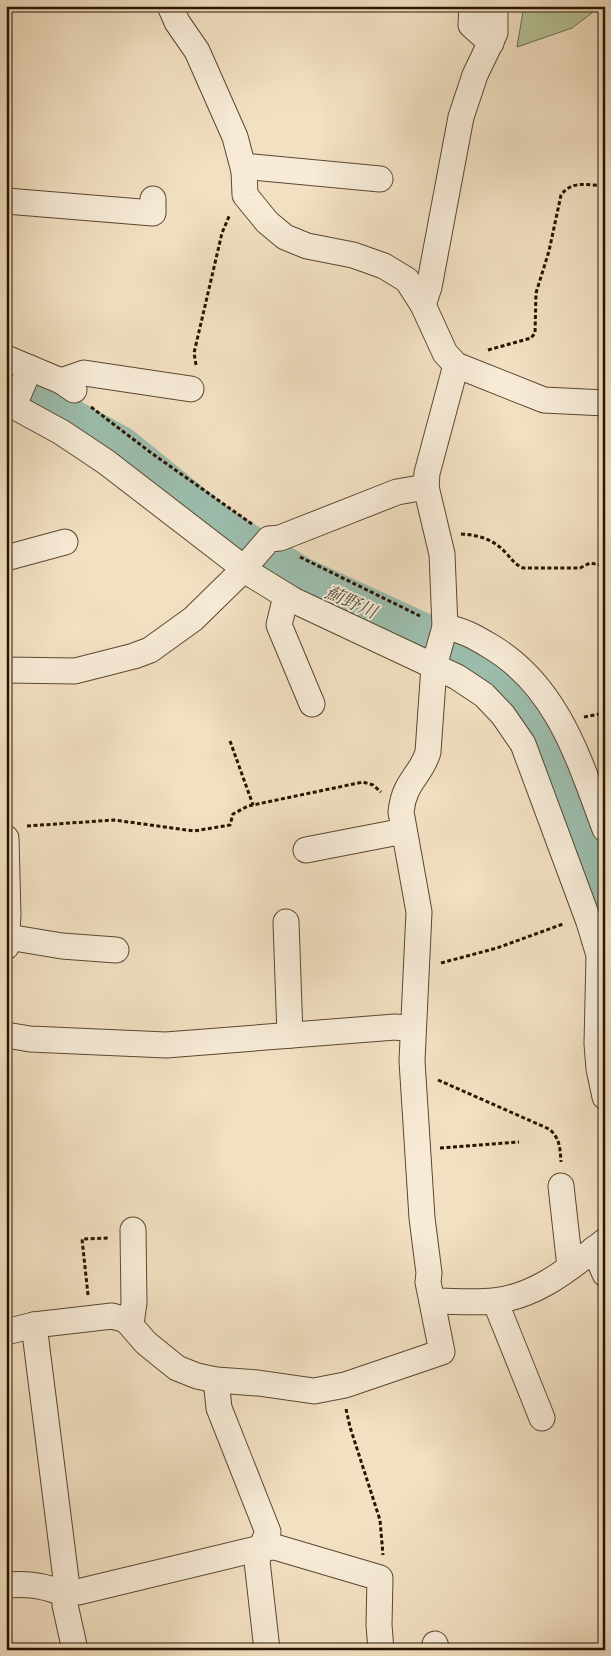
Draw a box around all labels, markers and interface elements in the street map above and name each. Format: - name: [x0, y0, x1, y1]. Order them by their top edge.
- water label: 薊野川: [321, 580, 382, 626]

